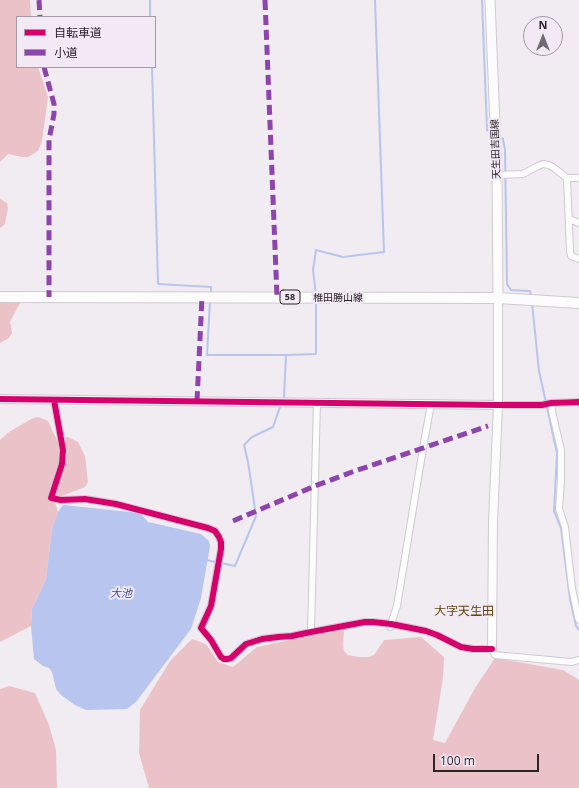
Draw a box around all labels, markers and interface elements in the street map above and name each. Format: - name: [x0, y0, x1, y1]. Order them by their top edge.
- legend: [16, 16, 156, 68]
- north arrow: [523, 16, 563, 56]
- text: N: [539, 17, 547, 32]
- text: 自転車道: [54, 24, 102, 41]
- text: 小道: [54, 44, 78, 61]
- street label: 天生田吉国線: [489, 119, 503, 179]
- road number: 58: [280, 290, 300, 304]
- street label: 椎田勝山線: [313, 292, 363, 304]
- water label: 大池: [110, 587, 132, 601]
- district label: 大字天生田: [434, 605, 494, 619]
- scale bar: [435, 746, 541, 772]
- text: 100 m: [440, 752, 475, 769]

